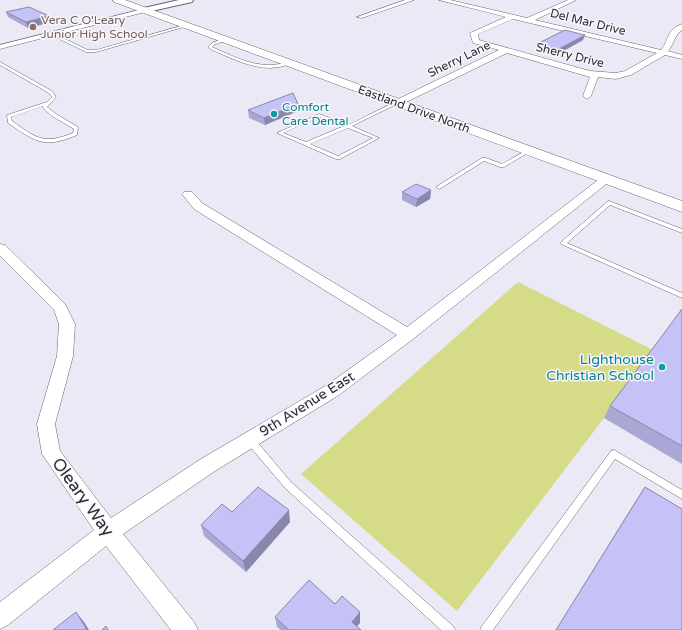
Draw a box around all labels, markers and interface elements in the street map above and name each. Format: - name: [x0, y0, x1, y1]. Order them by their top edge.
- street label: Del Mar Drive: [549, 6, 627, 38]
- place label: Vera C O'Leary Junior High School: [41, 13, 148, 41]
- marker: Vera C O'Leary Junior High School: [28, 22, 38, 32]
- street label: Sherry Lane: [425, 38, 493, 80]
- street label: Sherry Drive: [534, 40, 606, 70]
- street label: Eastland Drive North: [356, 82, 472, 136]
- place label: Comfort Care Dental: [282, 100, 348, 128]
- marker: Comfort Care Dental: [269, 109, 279, 119]
- place label: Lighthouse Christian School: [546, 351, 654, 384]
- marker: Lighthouse Christian School: [657, 362, 667, 372]
- street label: 9th Avenue East: [256, 368, 358, 440]
- street label: Oleary Way: [47, 454, 119, 540]

